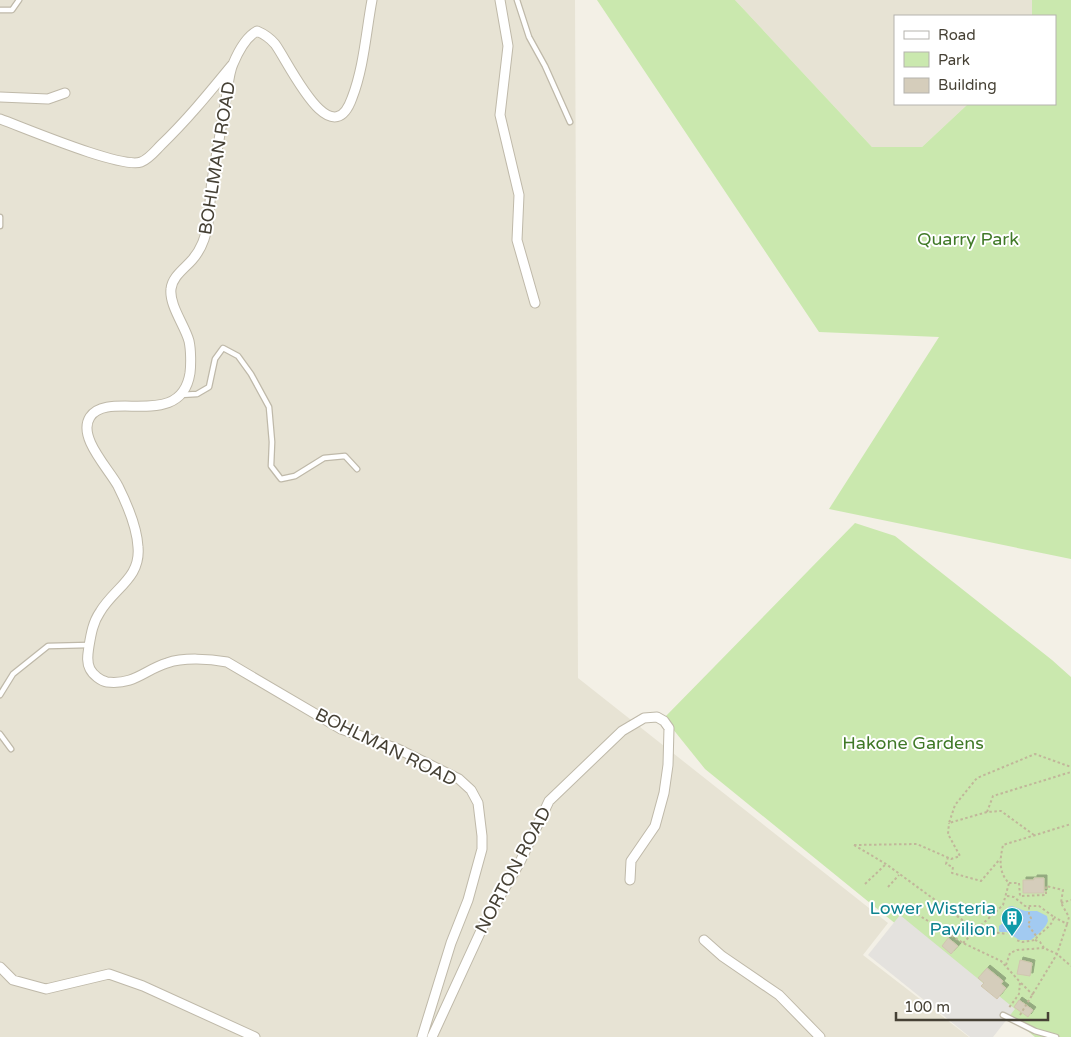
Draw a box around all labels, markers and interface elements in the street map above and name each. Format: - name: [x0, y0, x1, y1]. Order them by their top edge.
- legend: [894, 15, 1056, 105]
- text: Road: [938, 26, 976, 44]
- text: Park: [938, 51, 970, 69]
- text: Building: [938, 76, 997, 94]
- street label: BOHLMAN ROAD: [194, 80, 240, 236]
- park label: Quarry Park: [917, 228, 1019, 250]
- street label: BOHLMAN ROAD: [311, 703, 461, 791]
- park label: Hakone Gardens: [842, 732, 984, 754]
- street label: NORTON ROAD: [470, 803, 556, 937]
- place label: Lower Wisteria Pavilion: [869, 897, 996, 940]
- building icon: Lower Wisteria Pavilion: [1000, 906, 1024, 937]
- scale bar: [896, 990, 1048, 1022]
- text: 100 m: [904, 998, 950, 1016]

